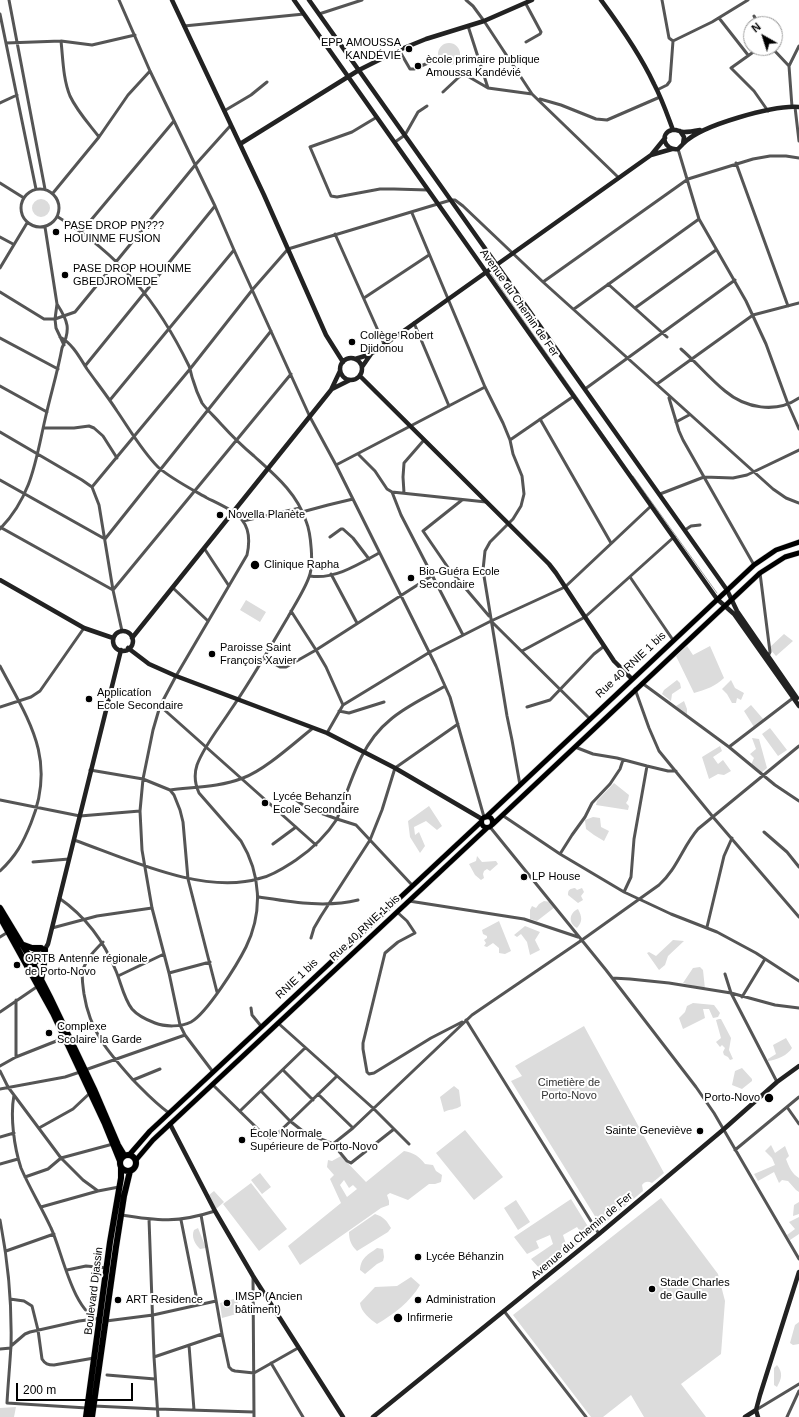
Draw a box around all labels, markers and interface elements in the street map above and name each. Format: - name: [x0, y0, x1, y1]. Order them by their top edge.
- north arrow: [743, 16, 783, 56]
- text: N: [749, 20, 763, 35]
- place label: EPP AMOUSSA KANDÉVIÉ: [321, 36, 401, 62]
- marker: EPP AMOUSSA KANDÉVIÉ: [404, 44, 414, 54]
- place label: ècole primaire publique Amoussa Kandévié: [426, 53, 540, 79]
- marker: ècole primaire publique Amoussa Kandévié: [413, 61, 423, 71]
- place label: PASE DROP PN??? HOUINME FUSION: [64, 219, 164, 245]
- marker: PASE DROP PN??? HOUINME FUSION: [51, 227, 61, 237]
- street label: Avenue du Chemin de Fer: [477, 247, 561, 359]
- place label: PASE DROP HOUINME GBEDJROMEDE: [73, 262, 191, 288]
- marker: PASE DROP HOUINME GBEDJROMEDE: [60, 270, 70, 280]
- place label: Collège Robert Djidonou: [360, 329, 433, 355]
- marker: Collège Robert Djidonou: [347, 337, 357, 347]
- place label: Novella Planète: [228, 508, 305, 522]
- marker: Novella Planète: [215, 510, 225, 520]
- place label: Clinique Rapha: [264, 558, 339, 572]
- marker: Clinique Rapha: [249, 559, 261, 571]
- place label: Bio-Guéra Ecole Secondaire: [419, 565, 500, 591]
- marker: Bio-Guéra Ecole Secondaire: [406, 573, 416, 583]
- street label: Rue 40 RNIE 1 bis: [593, 629, 669, 701]
- place label: Paroisse Saint François Xavier: [220, 641, 296, 667]
- marker: Paroisse Saint François Xavier: [207, 649, 217, 659]
- place label: Applicatíon Ecole Secondaire: [97, 686, 183, 712]
- marker: Applicatíon Ecole Secondaire: [84, 694, 94, 704]
- place label: Lycée Behanzín Ecole Secondaire: [273, 790, 359, 816]
- marker: Lycée Behanzín Ecole Secondaire: [260, 798, 270, 808]
- place label: LP House: [532, 870, 580, 884]
- marker: LP House: [519, 872, 529, 882]
- street label: Rue 40 RNIE 1 bis: [327, 892, 403, 964]
- place label: ORTB Antenne régionale de Porto-Novo: [25, 952, 148, 978]
- street label: RNIE 1 bis: [273, 956, 321, 1002]
- marker: ORTB Antenne régionale de Porto-Novo: [12, 960, 22, 970]
- place label: Complexe Scolaire la Garde: [57, 1020, 142, 1046]
- marker: Complexe Scolaire la Garde: [44, 1028, 54, 1038]
- park label: Cimetière de Porto-Novo: [538, 1076, 600, 1102]
- place label: Porto-Novo: [704, 1091, 760, 1105]
- marker: Porto-Novo: [763, 1092, 775, 1104]
- place label: Sainte Geneviève: [605, 1124, 692, 1138]
- marker: Sainte Geneviève: [695, 1126, 705, 1136]
- place label: École Normale Supérieure de Porto-Novo: [250, 1127, 378, 1153]
- marker: École Normale Supérieure de Porto-Novo: [237, 1135, 247, 1145]
- street label: Avenue du Chemin de Fer: [529, 1190, 635, 1282]
- street label: Boulevard Djassin: [82, 1246, 106, 1336]
- place label: Lycée Béhanzin: [426, 1250, 504, 1264]
- marker: Lycée Béhanzin: [413, 1252, 423, 1262]
- place label: Stade Charles de Gaulle: [660, 1276, 730, 1302]
- marker: Stade Charles de Gaulle: [647, 1284, 657, 1294]
- place label: IMSP (Ancien bâtiment): [235, 1290, 302, 1316]
- place label: ART Residence: [126, 1293, 203, 1307]
- place label: Administration: [426, 1293, 496, 1307]
- marker: ART Residence: [113, 1295, 123, 1305]
- marker: Administration: [413, 1295, 423, 1305]
- marker: IMSP (Ancien bâtiment): [222, 1298, 232, 1308]
- place label: Infirmerie: [407, 1311, 453, 1325]
- marker: Infirmerie: [392, 1312, 404, 1324]
- scale bar: [18, 1375, 135, 1401]
- text: 200 m: [23, 1383, 56, 1397]

